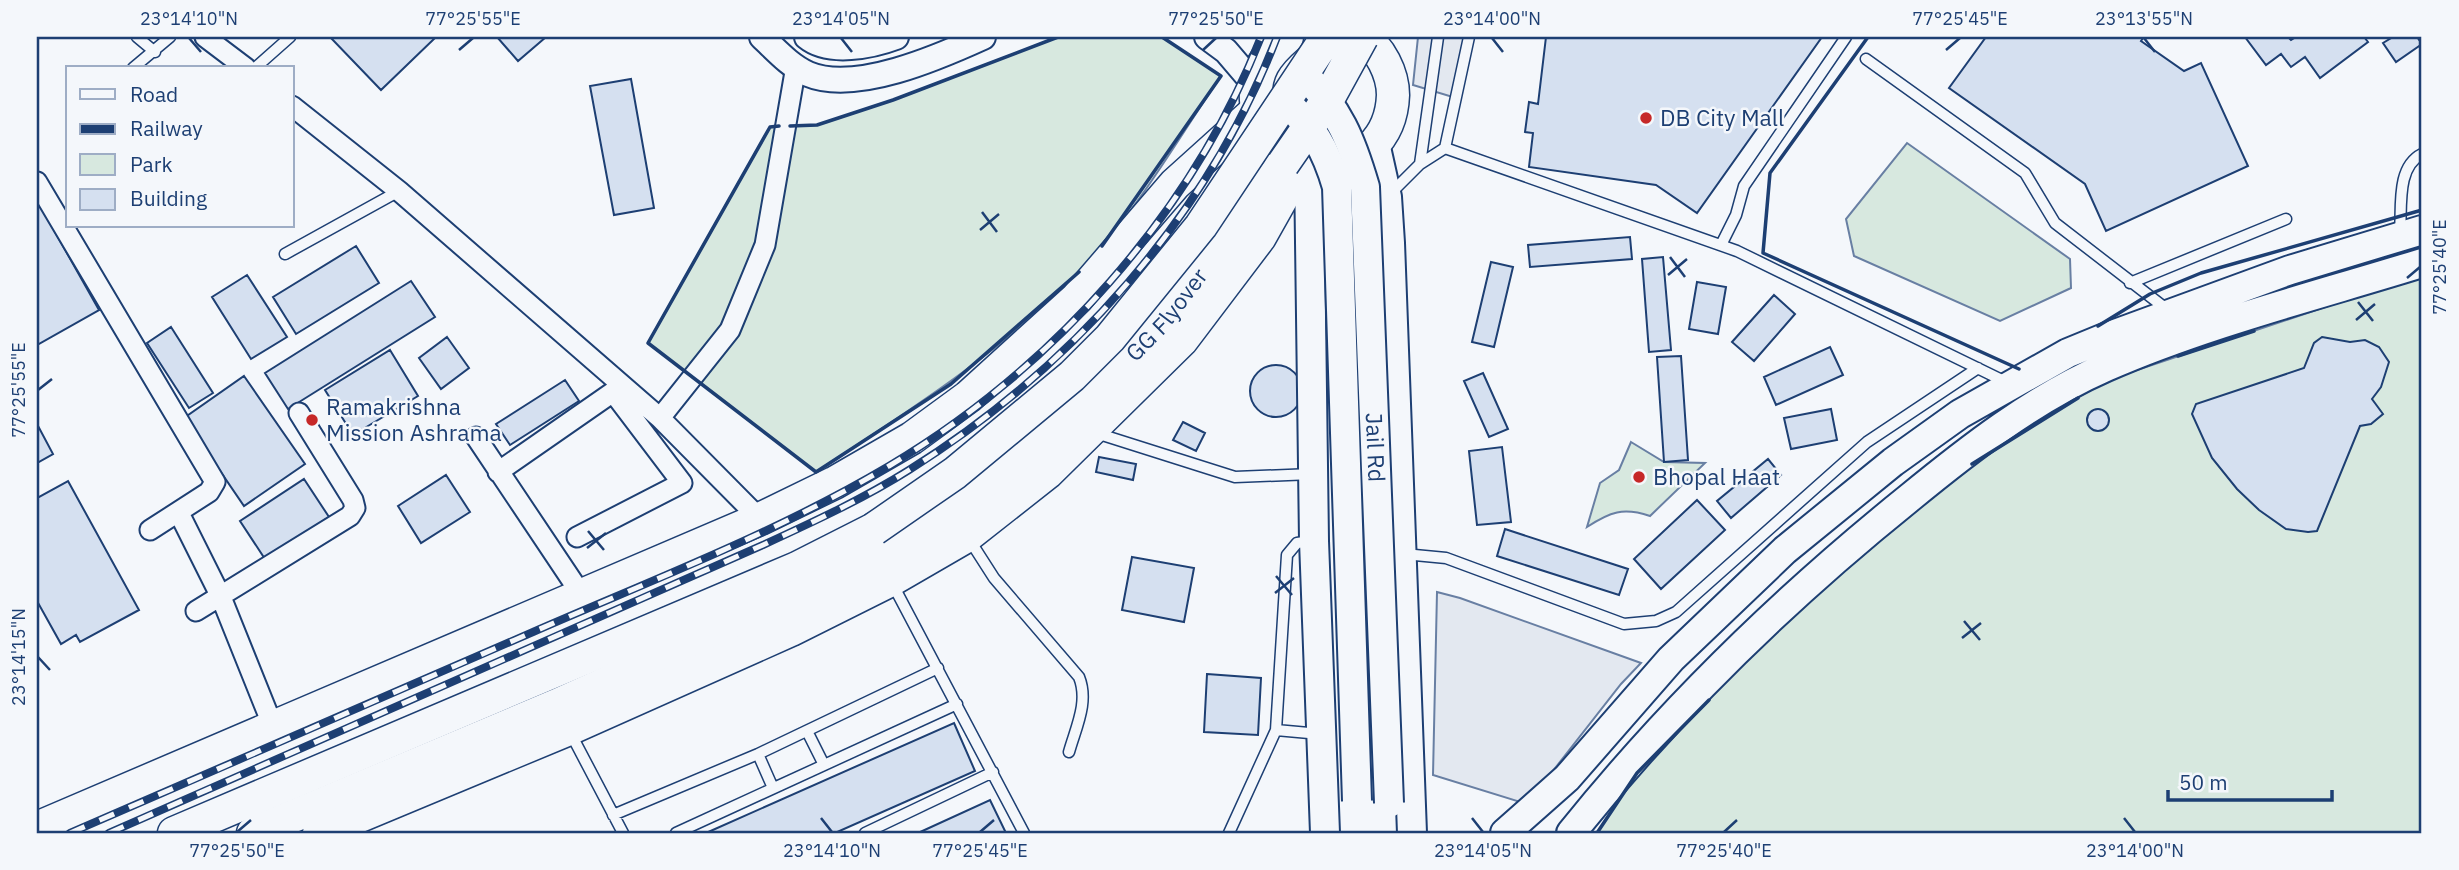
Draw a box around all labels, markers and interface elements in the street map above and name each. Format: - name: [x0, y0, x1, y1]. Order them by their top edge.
- text: 23°14'10"N: [140, 7, 238, 30]
- text: 77°25'55"E: [425, 7, 521, 30]
- text: 23°14'05"N: [792, 7, 890, 30]
- text: 77°25'50"E: [1168, 7, 1264, 30]
- text: 23°14'00"N: [1443, 7, 1541, 30]
- text: 77°25'45"E: [1912, 7, 2008, 30]
- text: 23°13'55"N: [2095, 7, 2193, 30]
- legend: [66, 66, 294, 228]
- text: Road: [130, 80, 178, 108]
- place label: DB City Mall: [1660, 102, 1784, 132]
- marker: DB City Mall: [1638, 110, 1654, 126]
- text: Railway: [130, 114, 203, 142]
- text: Park: [130, 150, 173, 178]
- text: Building: [130, 184, 207, 212]
- text: 77°25'40"E: [2428, 219, 2451, 315]
- street label: GG Flyover: [1118, 261, 1214, 367]
- text: 77°25'55"E: [7, 342, 30, 438]
- place label: Ramakrishna Mission Ashrama: [326, 391, 502, 447]
- marker: Ramakrishna Mission Ashrama: [304, 412, 320, 428]
- street label: Jail Rd: [1360, 412, 1392, 483]
- place label: Bhopal Haat: [1653, 461, 1780, 491]
- marker: Bhopal Haat: [1631, 469, 1647, 485]
- text: 23°14'15"N: [7, 608, 30, 706]
- scale bar: [2168, 758, 2333, 802]
- text: 50 m: [2179, 768, 2228, 796]
- text: 77°25'50"E: [189, 839, 285, 862]
- text: 23°14'10"N: [783, 839, 881, 862]
- text: 77°25'45"E: [932, 839, 1028, 862]
- text: 23°14'05"N: [1434, 839, 1532, 862]
- text: 77°25'40"E: [1676, 839, 1772, 862]
- text: 23°14'00"N: [2086, 839, 2184, 862]

